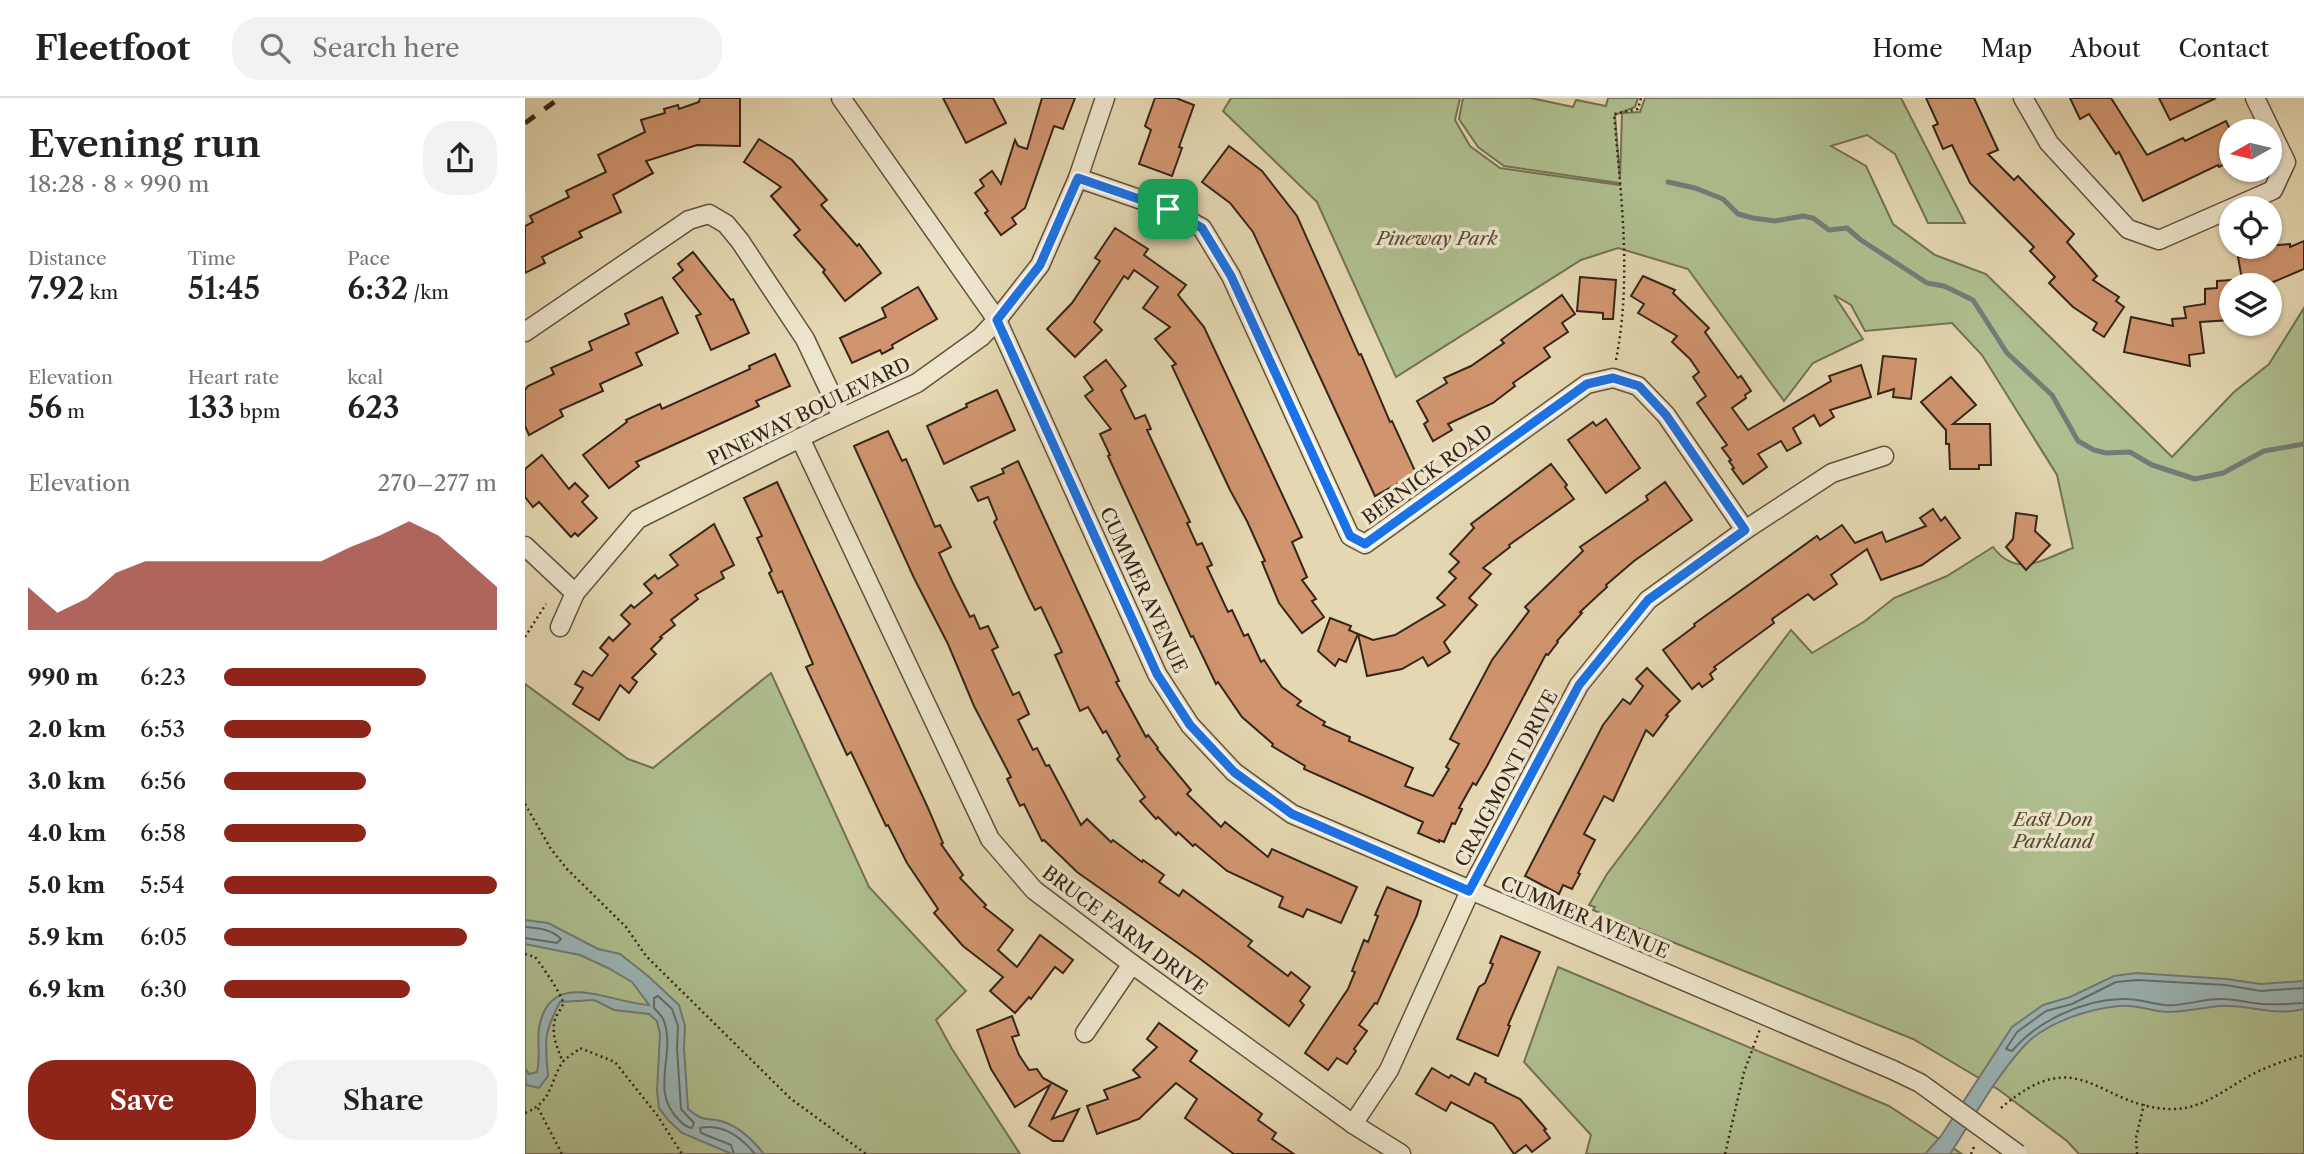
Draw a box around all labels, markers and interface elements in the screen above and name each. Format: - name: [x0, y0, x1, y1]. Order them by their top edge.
- search box: [232, 17, 722, 80]
- text: Fleetfoot: [35, 28, 190, 69]
- icon: search: [256, 29, 294, 67]
- text: Search here: [312, 32, 460, 64]
- text: Home: [1872, 34, 1943, 63]
- text: Map: [1981, 34, 2032, 63]
- text: About: [2070, 34, 2141, 63]
- text: Contact: [2179, 34, 2269, 63]
- north arrow: [2219, 119, 2282, 182]
- map controls: [2219, 119, 2282, 336]
- text: Evening run: [28, 120, 261, 167]
- button: share: [423, 121, 497, 195]
- text: 18:28 · 8 × 990 m: [28, 170, 209, 198]
- pin: [1138, 179, 1198, 239]
- icon: arrive: [1149, 190, 1187, 228]
- button: locate: [2219, 196, 2282, 259]
- park label: Pineway Park: [1374, 227, 1498, 250]
- text: Distance: [28, 247, 107, 270]
- text: Time: [188, 247, 236, 270]
- text: Pace: [347, 247, 390, 270]
- text: 7.92: [28, 270, 85, 307]
- text: 51:45: [188, 270, 260, 307]
- text: 6:32: [347, 270, 408, 307]
- button: layers: [2219, 273, 2282, 336]
- text: km: [85, 281, 118, 304]
- text: /km: [408, 281, 449, 304]
- street label: PINEWAY BOULEVARD: [704, 352, 914, 471]
- text: Elevation: [28, 366, 113, 389]
- text: Heart rate: [188, 366, 279, 389]
- text: kcal: [347, 366, 383, 389]
- text: 56: [28, 389, 62, 426]
- text: 133: [188, 389, 234, 426]
- text: 623: [347, 389, 400, 426]
- text: m: [62, 400, 85, 423]
- text: bpm: [234, 400, 280, 423]
- street label: BERNICK ROAD: [1358, 419, 1497, 529]
- text: Elevation: [28, 469, 131, 497]
- text: 270–277 m: [377, 469, 497, 497]
- street label: CUMMER AVENUE: [1095, 503, 1192, 677]
- text: 990 m: [28, 663, 99, 691]
- text: 6:23: [140, 663, 186, 691]
- street label: CRAIGMONT DRIVE: [1450, 686, 1563, 871]
- text: 2.0 km: [28, 715, 106, 743]
- text: 6:53: [140, 715, 185, 743]
- text: 3.0 km: [28, 767, 106, 795]
- text: 6:56: [140, 767, 186, 795]
- park label: East Don Parkland: [2011, 808, 2095, 853]
- text: 4.0 km: [28, 819, 106, 847]
- text: 6:58: [140, 819, 186, 847]
- street label: BRUCE FARM DRIVE: [1038, 861, 1212, 1000]
- text: 5.0 km: [28, 871, 105, 899]
- text: 5:54: [140, 871, 185, 899]
- street label: CUMMER AVENUE: [1497, 872, 1673, 963]
- text: 5.9 km: [28, 923, 104, 951]
- text: 6:05: [140, 923, 187, 951]
- text: 6.9 km: [28, 975, 105, 1003]
- text: 6:30: [140, 975, 187, 1003]
- button: Save: [28, 1060, 256, 1140]
- button: Share: [270, 1060, 497, 1140]

